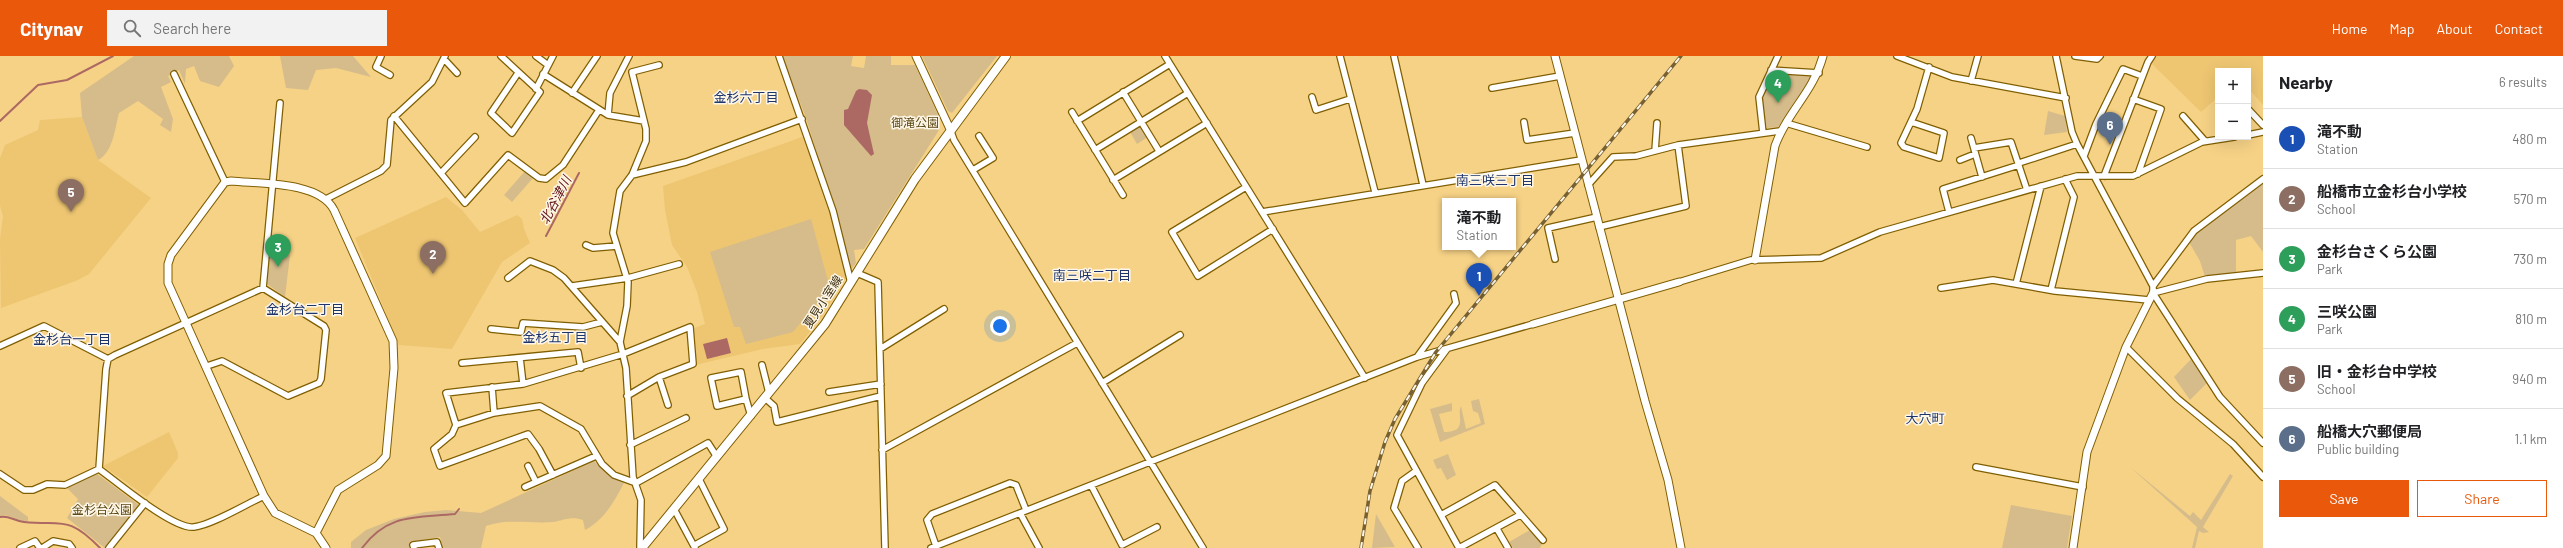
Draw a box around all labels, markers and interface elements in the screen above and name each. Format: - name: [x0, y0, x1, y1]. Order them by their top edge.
- search box: [107, 10, 387, 46]
- text: Citynav: [20, 17, 83, 40]
- icon: search: [121, 17, 143, 39]
- text: Search here: [153, 19, 231, 37]
- text: Home: [2332, 20, 2368, 37]
- text: Map: [2390, 20, 2414, 37]
- text: About: [2436, 20, 2473, 37]
- text: Contact: [2495, 20, 2543, 37]
- map controls: [2215, 68, 2251, 140]
- button: +: [2215, 68, 2251, 104]
- pin: 4: [1765, 70, 1791, 103]
- text: Nearby: [2279, 72, 2333, 92]
- text: 6 results: [2499, 74, 2547, 90]
- district label: 金杉六丁目: [713, 89, 779, 105]
- button: −: [2215, 104, 2251, 140]
- pin: 6: [2097, 112, 2123, 145]
- park label: 御滝公園: [891, 115, 939, 129]
- text: 滝不動: [2317, 122, 2362, 140]
- text: 1: [2290, 131, 2294, 147]
- text: 480 m: [2512, 131, 2547, 147]
- text: Station: [2317, 141, 2358, 157]
- water label: 北谷津川: [536, 172, 575, 227]
- district label: 南三咲三丁目: [1456, 172, 1534, 188]
- pin: 5: [58, 179, 84, 212]
- text: 船橋市立金杉台小学校: [2317, 182, 2467, 200]
- text: 2: [2288, 191, 2296, 207]
- text: 570 m: [2513, 191, 2547, 207]
- popup: [1442, 198, 1516, 250]
- text: School: [2317, 201, 2355, 217]
- text: 滝不動: [1456, 208, 1502, 226]
- text: Station: [1456, 227, 1498, 243]
- pin: 3: [265, 234, 291, 267]
- pin: 2: [420, 241, 446, 274]
- text: 金杉台さくら公園: [2317, 242, 2437, 260]
- text: 3: [2288, 251, 2296, 267]
- text: 730 m: [2513, 251, 2547, 267]
- text: Park: [2317, 261, 2343, 277]
- pin: 1: [1466, 263, 1492, 296]
- district label: 南三咲二丁目: [1053, 267, 1131, 283]
- street label: 夏見小室線: [800, 272, 844, 330]
- district label: 金杉台二丁目: [266, 301, 344, 317]
- text: 三咲公園: [2317, 302, 2377, 320]
- text: 4: [2288, 311, 2296, 327]
- text: 810 m: [2515, 311, 2547, 327]
- your location: [990, 316, 1010, 336]
- text: Park: [2317, 321, 2343, 337]
- district label: 金杉五丁目: [522, 329, 588, 345]
- district label: 金杉台一丁目: [33, 331, 111, 347]
- text: 旧・金杉台中学校: [2317, 362, 2437, 380]
- text: 5: [2288, 371, 2296, 387]
- text: 940 m: [2512, 371, 2547, 387]
- text: School: [2317, 381, 2355, 397]
- district label: 大穴町: [1905, 410, 1945, 426]
- text: 船橋大穴郵便局: [2317, 422, 2422, 440]
- text: 6: [2289, 431, 2295, 447]
- text: 1.1 km: [2514, 431, 2547, 447]
- text: Public building: [2317, 441, 2399, 457]
- button: Save: [2279, 480, 2409, 517]
- button: Share: [2417, 480, 2547, 517]
- park label: 金杉台公園: [72, 502, 132, 516]

